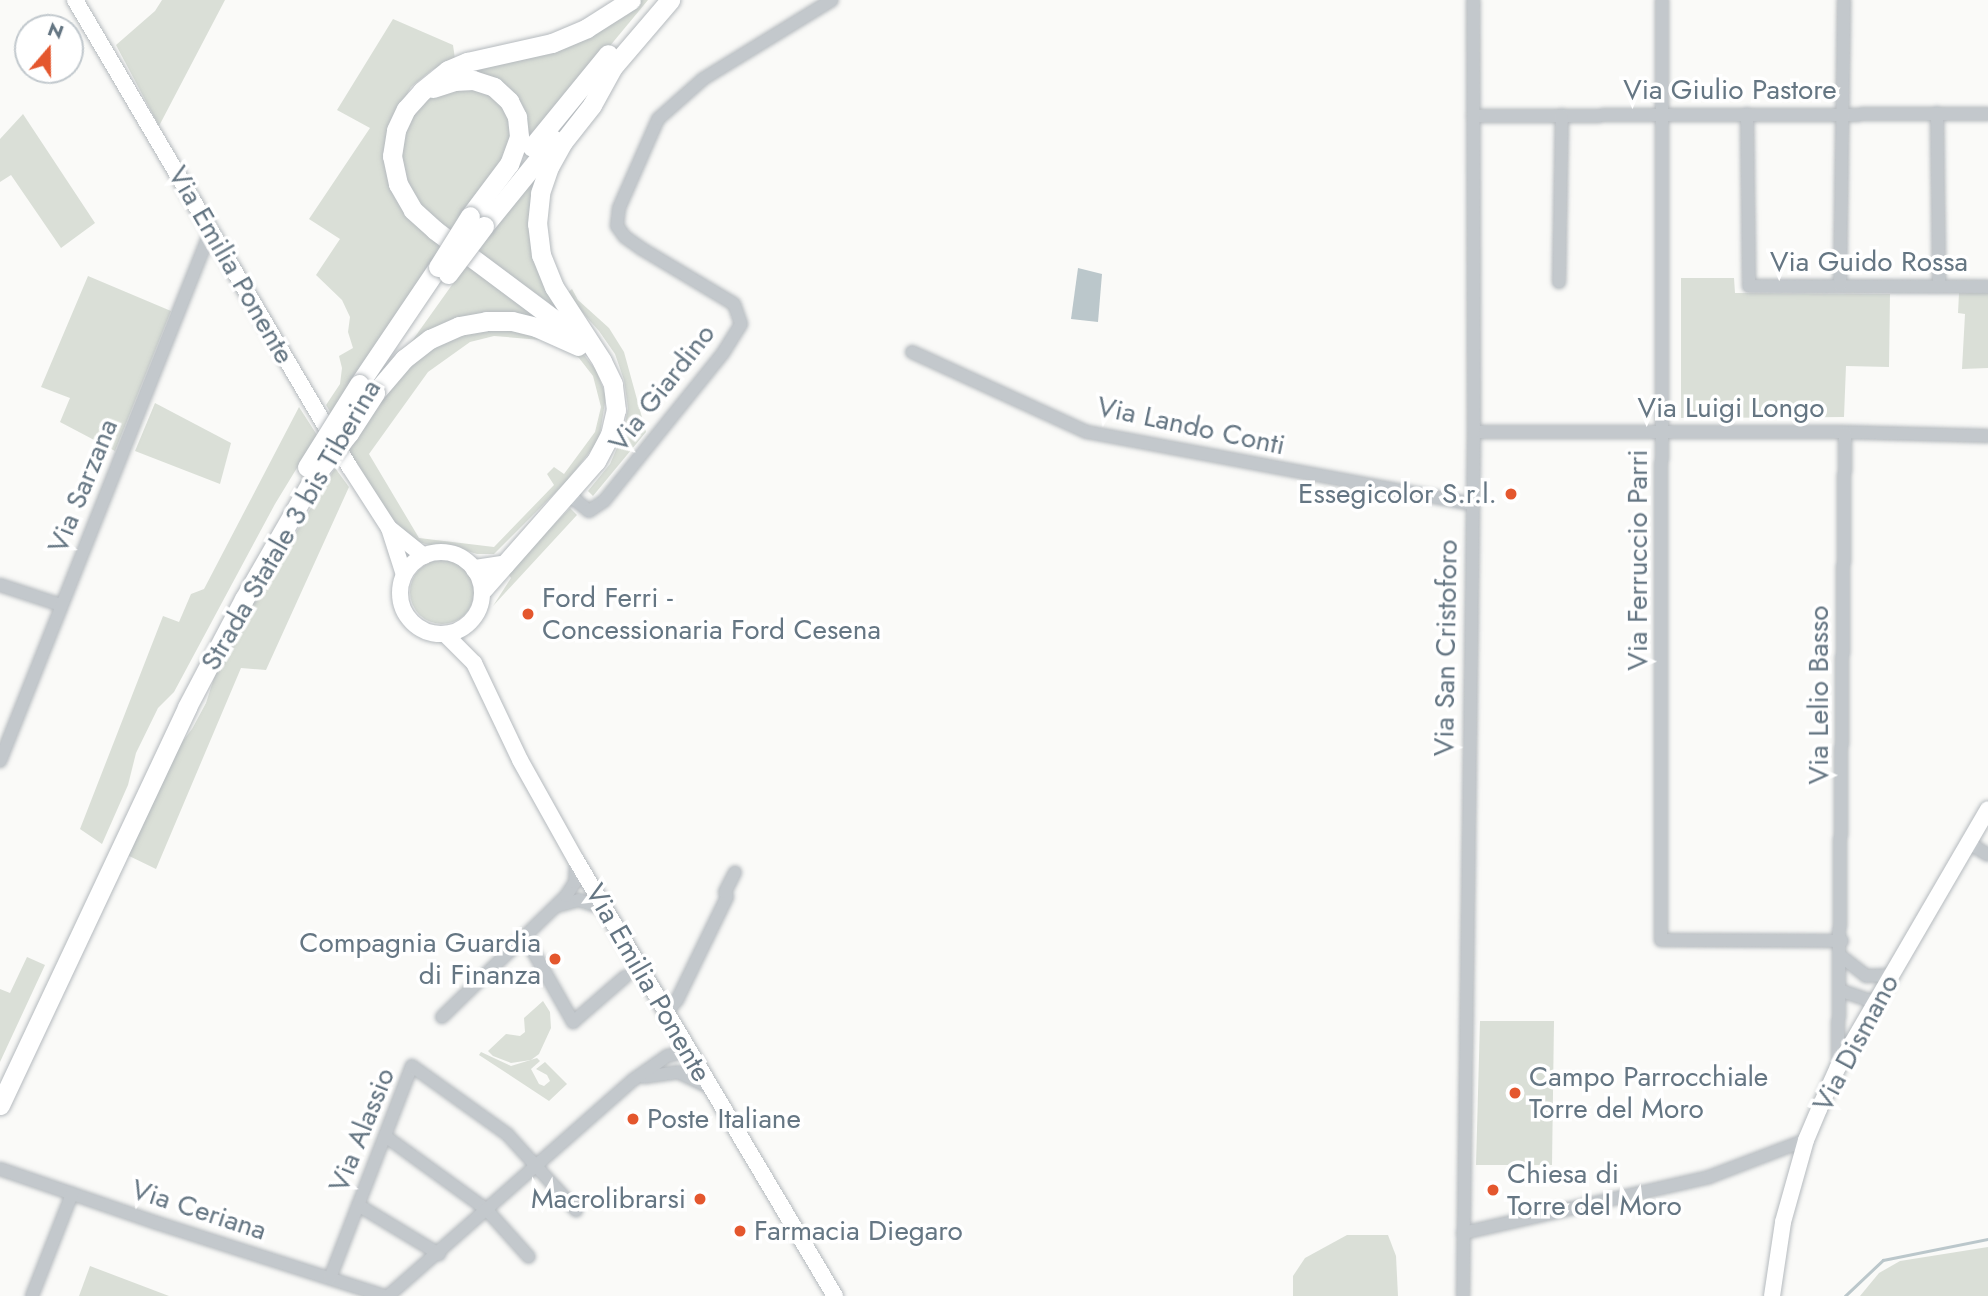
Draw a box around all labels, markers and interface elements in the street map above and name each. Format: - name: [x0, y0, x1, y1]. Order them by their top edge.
- north arrow: [14, 14, 84, 84]
- text: N: [44, 15, 67, 46]
- street label: Via Giulio Pastore: [1623, 73, 1837, 107]
- street label: Via Emilia Ponente: [161, 160, 301, 370]
- street label: Via Guido Rossa: [1770, 245, 1968, 279]
- street label: Via Giardino: [602, 317, 722, 459]
- street label: Strada Statale 3 bis Tiberina: [194, 374, 388, 676]
- street label: Via Lando Conti: [1094, 390, 1288, 462]
- street label: Via Luigi Longo: [1637, 391, 1825, 425]
- street label: Via Sarzana: [41, 414, 125, 558]
- street label: Via Ferruccio Parri: [1621, 449, 1655, 671]
- place label: Essegicolor S.r.l.: [1298, 477, 1497, 511]
- marker: Essegicolor S.r.l.: [1503, 486, 1519, 502]
- street label: Via San Cristoforo: [1427, 539, 1465, 757]
- place label: Ford Ferri - Concessionaria Ford Cesena: [542, 581, 881, 647]
- street label: Via Lelio Basso: [1802, 605, 1836, 785]
- marker: Ford Ferri - Concessionaria Ford Cesena: [520, 606, 536, 622]
- street label: Via Emilia Ponente: [578, 878, 718, 1088]
- place label: Compagnia Guardia di Finanza: [299, 926, 541, 992]
- marker: Compagnia Guardia di Finanza: [547, 951, 563, 967]
- street label: Via Dismano: [1806, 969, 1906, 1117]
- place label: Campo Parrocchiale Torre del Moro: [1529, 1060, 1768, 1126]
- street label: Via Alassio: [322, 1063, 402, 1197]
- marker: Campo Parrocchiale Torre del Moro: [1507, 1085, 1523, 1101]
- place label: Poste Italiane: [647, 1102, 801, 1136]
- marker: Poste Italiane: [625, 1111, 641, 1127]
- place label: Chiesa di Torre del Moro: [1507, 1157, 1682, 1223]
- street label: Via Ceriana: [127, 1172, 271, 1248]
- place label: Macrolibrarsi: [531, 1182, 686, 1216]
- marker: Chiesa di Torre del Moro: [1485, 1182, 1501, 1198]
- marker: Macrolibrarsi: [692, 1191, 708, 1207]
- place label: Farmacia Diegaro: [754, 1214, 963, 1248]
- marker: Farmacia Diegaro: [732, 1223, 748, 1239]

